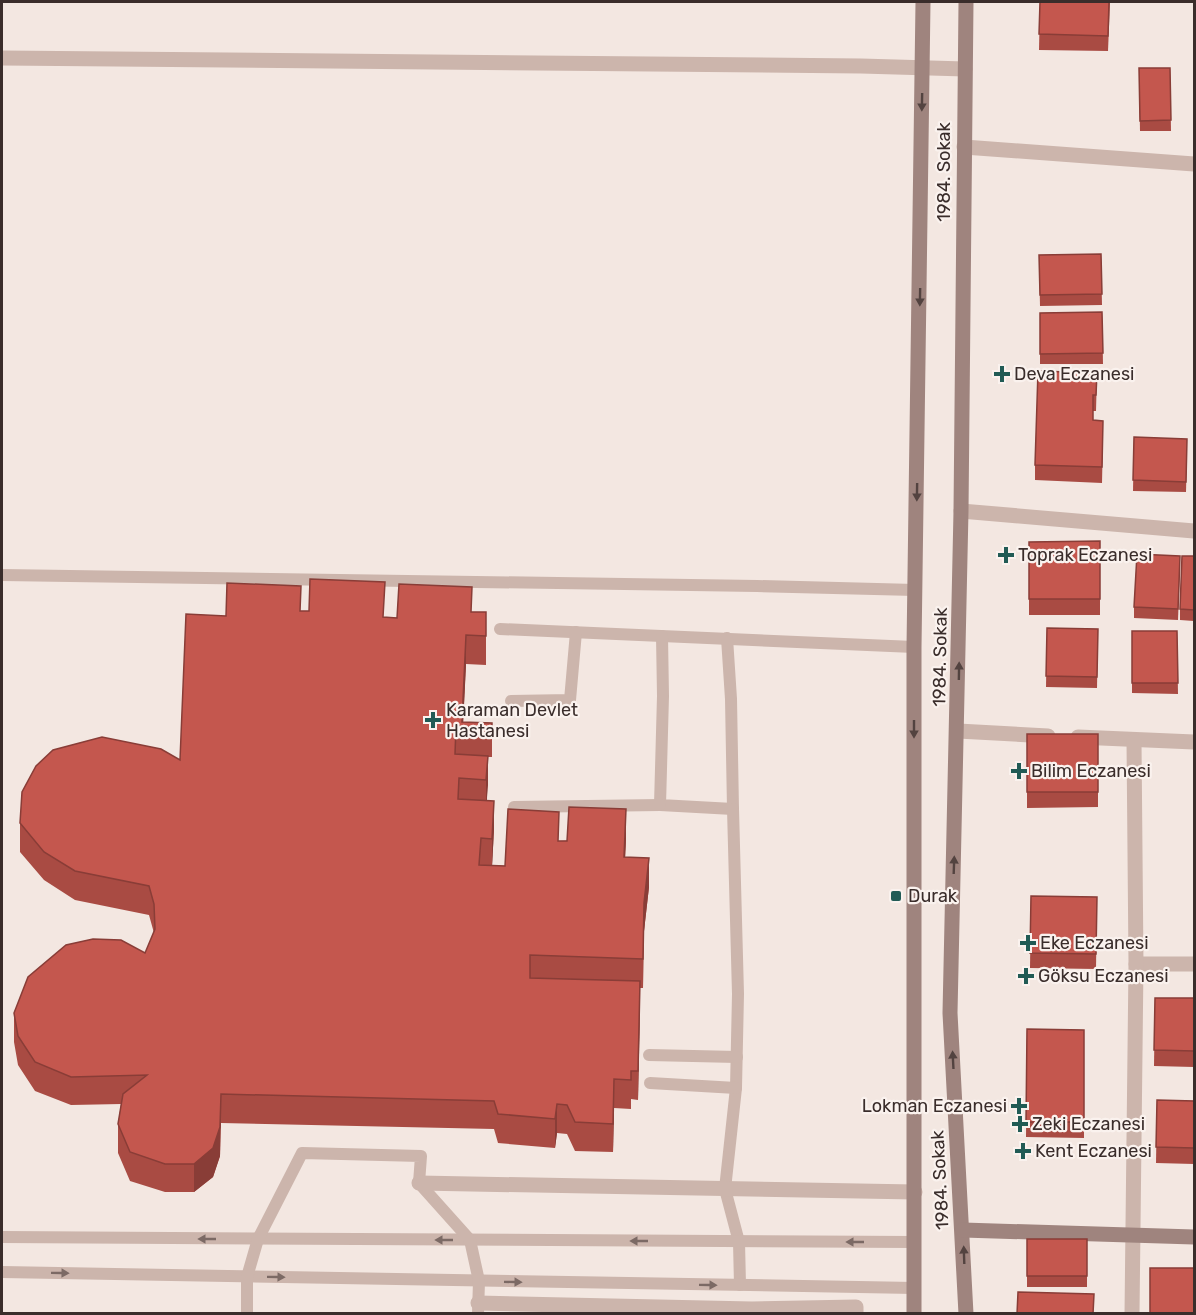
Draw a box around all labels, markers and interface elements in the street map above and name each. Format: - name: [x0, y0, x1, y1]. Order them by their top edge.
- one-way arrow: [917, 92, 927, 111]
- street label: 1984. Sokak: [933, 122, 955, 222]
- one-way arrow: [915, 287, 924, 306]
- place label: Deva Eczanesi: [1014, 363, 1134, 385]
- marker: Deva Eczanesi: [995, 367, 1009, 381]
- one-way arrow: [912, 482, 922, 501]
- place label: Toprak Eczanesi: [1018, 544, 1152, 566]
- marker: Toprak Eczanesi: [999, 548, 1013, 562]
- street label: 1984. Sokak: [928, 606, 952, 707]
- one-way arrow: [954, 661, 964, 680]
- place label: Karaman Devlet Hastanesi: [446, 699, 578, 742]
- marker: Karaman Devlet Hastanesi: [424, 711, 442, 729]
- one-way arrow: [909, 719, 919, 738]
- place label: Bilim Eczanesi: [1031, 760, 1151, 782]
- marker: Bilim Eczanesi: [1012, 764, 1026, 778]
- one-way arrow: [950, 856, 959, 875]
- place label: Durak: [908, 885, 958, 907]
- marker: Durak: [889, 889, 903, 903]
- place label: Eke Eczanesi: [1040, 932, 1149, 954]
- marker: Eke Eczanesi: [1021, 936, 1035, 950]
- place label: Göksu Eczanesi: [1038, 965, 1169, 987]
- marker: Göksu Eczanesi: [1019, 969, 1033, 983]
- one-way arrow: [949, 1051, 958, 1070]
- place label: Lokman Eczanesi: [862, 1095, 1007, 1117]
- marker: Lokman Eczanesi: [1012, 1099, 1026, 1113]
- place label: Zeki Eczanesi: [1032, 1113, 1145, 1135]
- marker: Zeki Eczanesi: [1013, 1117, 1027, 1131]
- street label: 1984. Sokak: [926, 1129, 954, 1230]
- place label: Kent Eczanesi: [1035, 1140, 1152, 1162]
- marker: Kent Eczanesi: [1016, 1144, 1030, 1158]
- one-way arrow: [197, 1234, 216, 1243]
- one-way arrow: [434, 1235, 453, 1245]
- one-way arrow: [629, 1236, 648, 1246]
- one-way arrow: [845, 1237, 864, 1247]
- one-way arrow: [959, 1246, 968, 1265]
- one-way arrow: [50, 1268, 69, 1278]
- one-way arrow: [266, 1272, 285, 1282]
- one-way arrow: [503, 1277, 522, 1287]
- one-way arrow: [698, 1280, 717, 1290]

